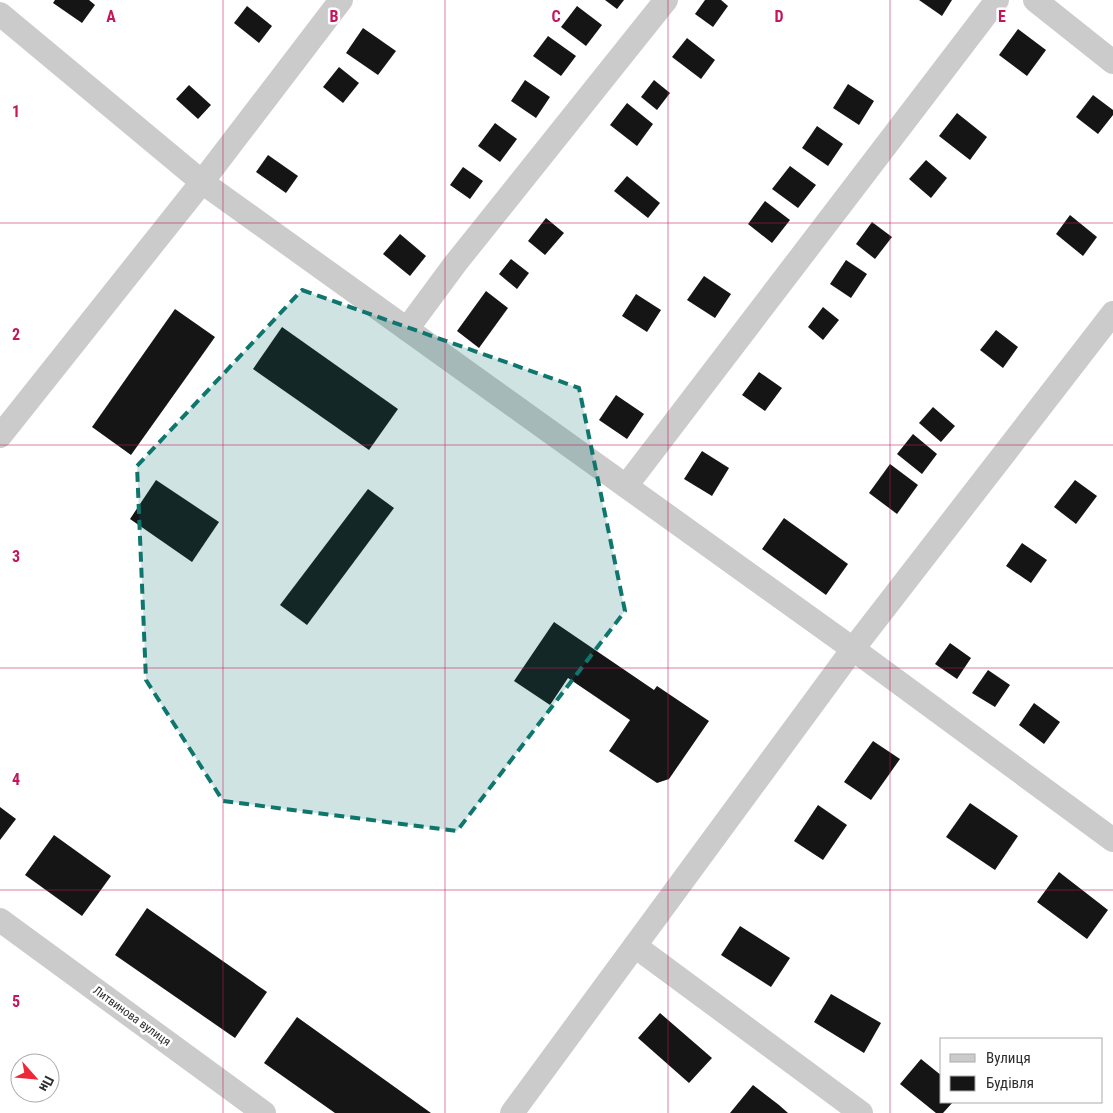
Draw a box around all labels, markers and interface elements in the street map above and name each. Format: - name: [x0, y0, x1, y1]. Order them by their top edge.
- text: A: [106, 7, 116, 26]
- text: B: [330, 7, 339, 26]
- text: C: [551, 7, 561, 26]
- text: D: [774, 7, 784, 26]
- text: E: [998, 7, 1006, 26]
- text: 1: [12, 102, 20, 121]
- text: 2: [12, 325, 20, 344]
- text: 3: [12, 547, 20, 566]
- text: 4: [12, 770, 20, 789]
- street label: Литвинова вулиця: [90, 983, 174, 1049]
- text: 5: [12, 992, 20, 1011]
- legend: [940, 1038, 1103, 1103]
- text: Вулиця: [986, 1049, 1031, 1067]
- north arrow: [10, 1053, 60, 1103]
- text: Пн: [36, 1073, 57, 1094]
- text: Будівля: [986, 1074, 1034, 1092]

